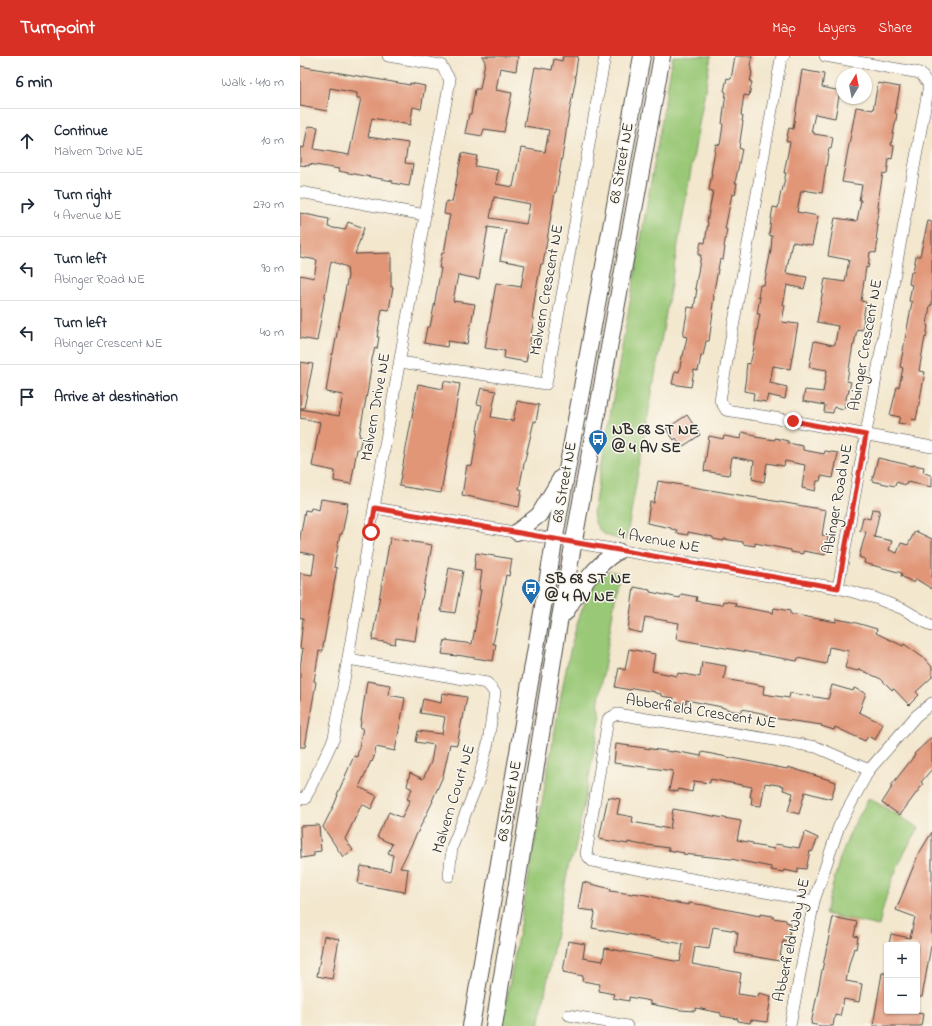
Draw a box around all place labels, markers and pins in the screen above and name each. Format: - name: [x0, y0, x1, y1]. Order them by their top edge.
- place label: NB 68 ST NE @ 4 AV SE: [611, 418, 699, 460]
- bus stop icon: NB 68 ST NE @ 4 AV SE: [587, 428, 609, 456]
- place label: SB 68 ST NE @ 4 AV NE: [544, 567, 631, 609]
- bus stop icon: SB 68 ST NE @ 4 AV NE: [520, 577, 542, 605]

